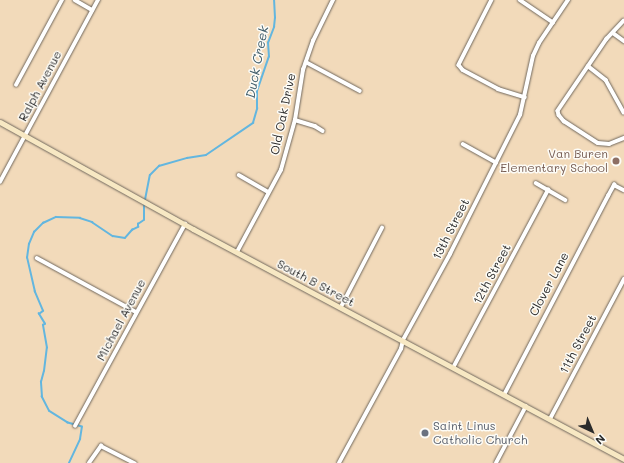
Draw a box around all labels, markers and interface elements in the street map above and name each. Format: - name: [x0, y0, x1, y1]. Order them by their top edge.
- water label: Duck Creek: [242, 24, 272, 100]
- street label: Ralph Avenue: [15, 48, 65, 124]
- street label: Old Oak Drive: [267, 72, 299, 156]
- place label: Van Buren Elementary School: [500, 147, 608, 175]
- marker: Van Buren Elementary School: [611, 156, 621, 166]
- street label: 13th Street: [429, 196, 473, 262]
- street label: 12th Street: [470, 241, 514, 307]
- street label: Clover Lane: [526, 250, 572, 318]
- street label: South B Street: [275, 256, 357, 310]
- street label: Michael Avenue: [93, 277, 149, 363]
- street label: 11th Street: [556, 312, 600, 376]
- north arrow: [572, 411, 612, 451]
- place label: Saint Linus Catholic Church: [433, 419, 528, 447]
- marker: Saint Linus Catholic Church: [420, 428, 430, 438]
- text: N: [592, 432, 609, 448]

